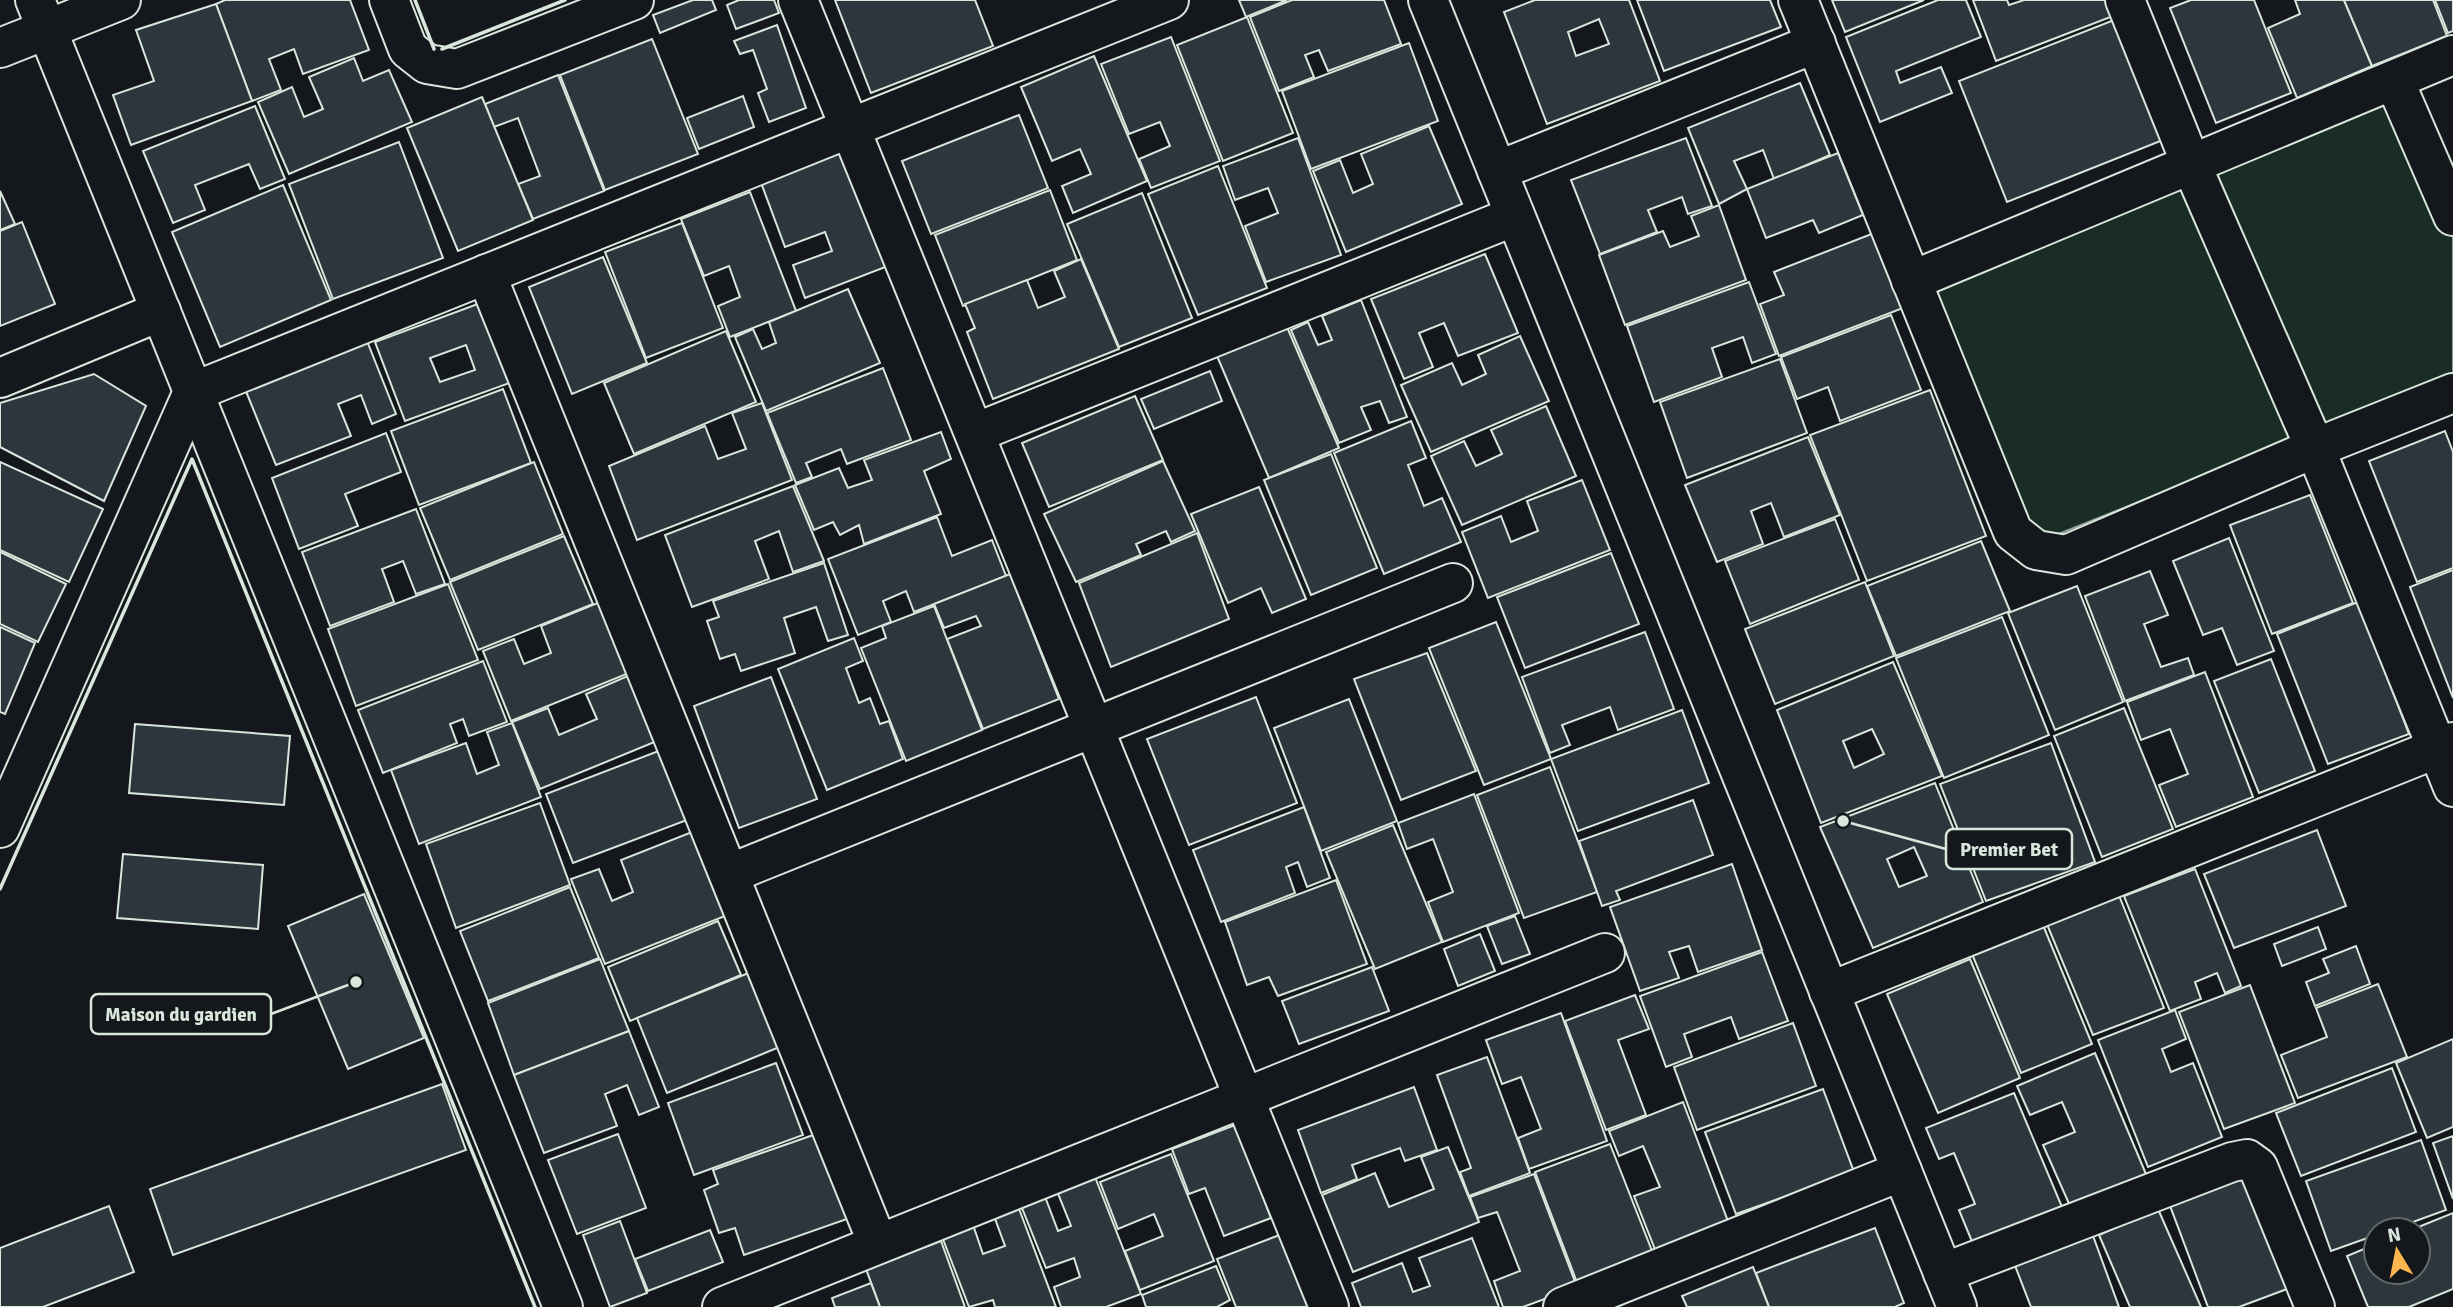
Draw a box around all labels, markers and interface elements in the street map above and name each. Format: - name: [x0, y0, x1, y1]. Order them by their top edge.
- callout: Premier Bet: [1946, 829, 2072, 869]
- text: Premier Bet: [1960, 838, 2058, 862]
- callout: Maison du gardien: [91, 994, 271, 1034]
- text: Maison du gardien: [105, 1003, 257, 1027]
- north arrow: [2362, 1216, 2432, 1286]
- text: N: [2386, 1222, 2403, 1248]

